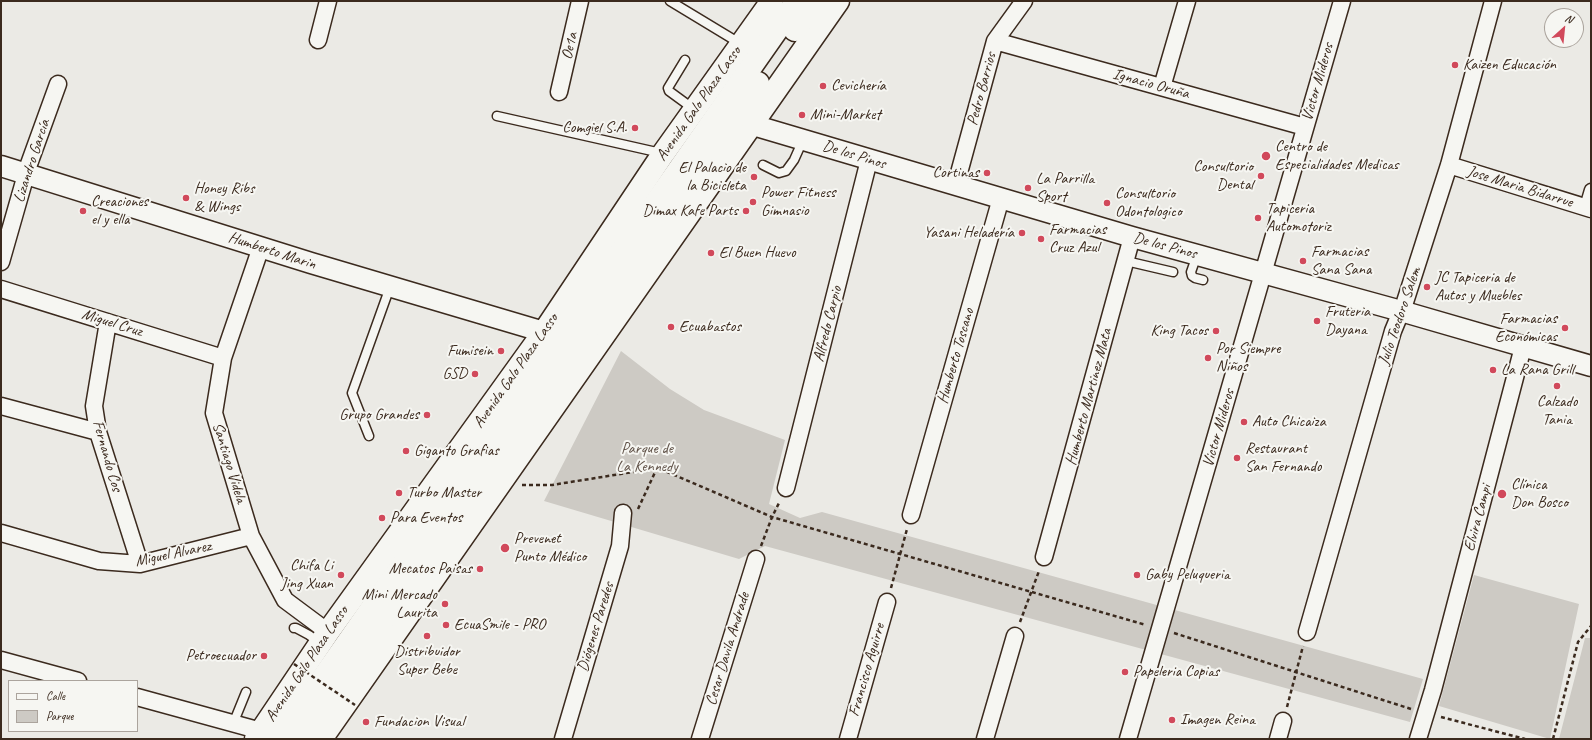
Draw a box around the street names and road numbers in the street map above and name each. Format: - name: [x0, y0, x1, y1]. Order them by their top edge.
- street label: Oe1a: [558, 31, 582, 61]
- street label: Victor Mideros: [1298, 41, 1338, 123]
- street label: Avenida Galo Plaza Lasso: [652, 43, 746, 165]
- street label: Pedro Barrios: [963, 50, 1001, 128]
- street label: Ignacio Oruña: [1111, 65, 1191, 103]
- street label: Lizandro García: [10, 117, 54, 205]
- street label: De los Pinos: [820, 136, 888, 174]
- street label: Jose Maria Bidarrue: [1465, 162, 1575, 212]
- street label: Humberto Marin: [226, 228, 318, 274]
- street label: De los Pinos: [1131, 228, 1199, 264]
- street label: Julio Teodoro Salem: [1374, 265, 1426, 367]
- street label: Alfredo Carpio: [809, 284, 847, 364]
- street label: Miguel Cruz: [79, 305, 145, 341]
- street label: Humberto Toscano: [933, 306, 979, 406]
- street label: Avenida Galo Plaza Lasso: [469, 310, 563, 432]
- street label: Humberto Martinez Mata: [1062, 327, 1116, 467]
- street label: Victor Mideros: [1199, 387, 1239, 469]
- street label: Fernando Cos: [88, 418, 126, 494]
- street label: Santiago Videla: [208, 420, 250, 506]
- street label: Elvira Campi: [1460, 483, 1496, 553]
- street label: Miguel Alvarez: [133, 537, 213, 571]
- street label: Diógenes Paredes: [573, 580, 619, 674]
- street label: Cesar Davila Andrade: [702, 590, 754, 708]
- street label: Avenida Galo Plaza Lasso: [261, 603, 353, 725]
- street label: Francisco Aguirre: [845, 621, 889, 719]

